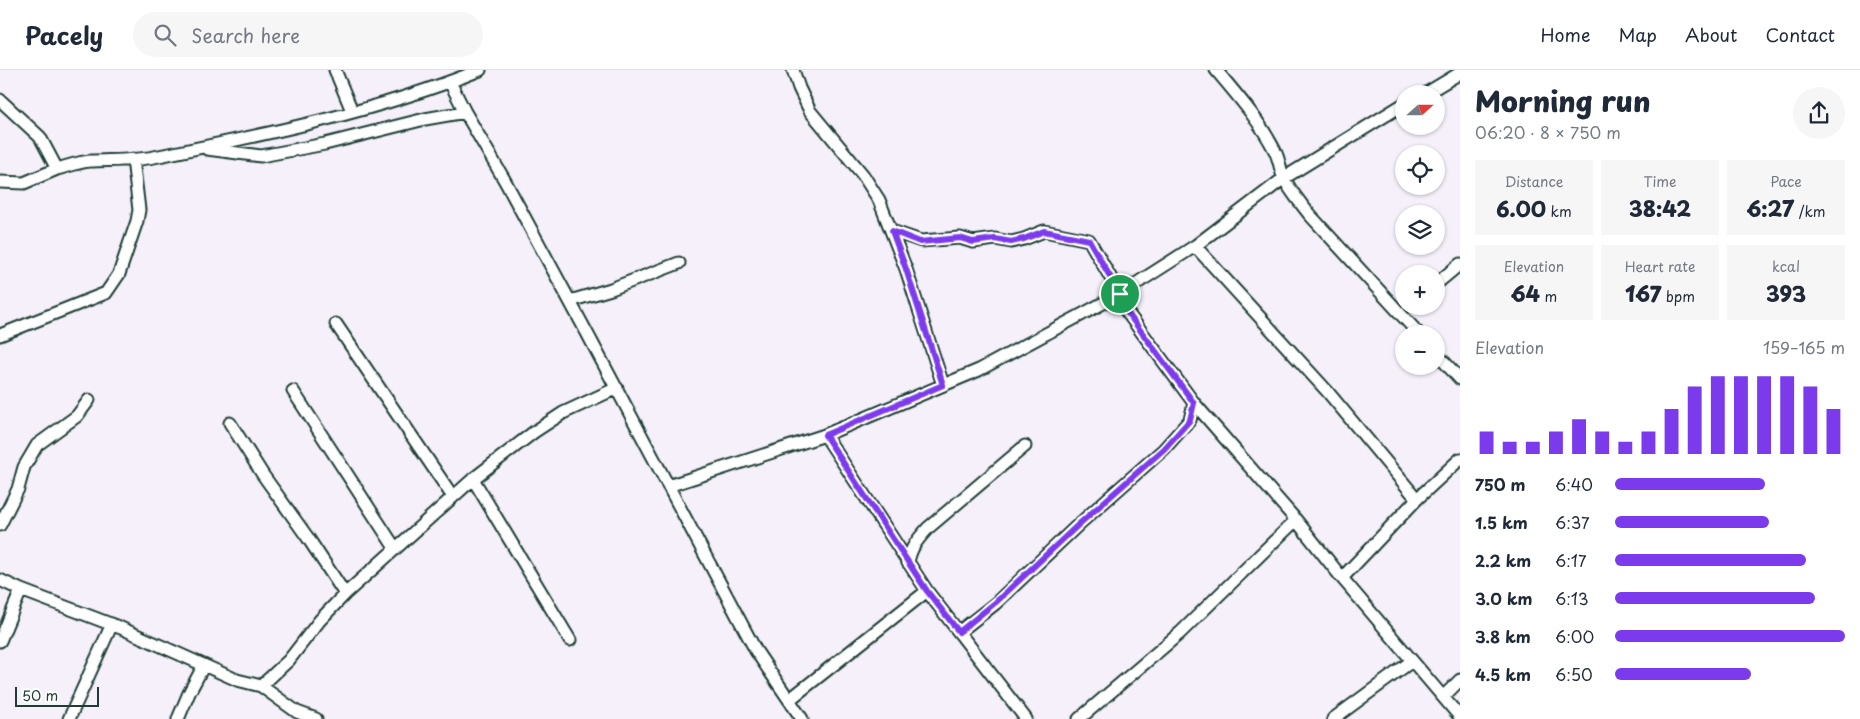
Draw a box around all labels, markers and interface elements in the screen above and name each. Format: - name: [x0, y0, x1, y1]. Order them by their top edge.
- search box: [133, 12, 483, 57]
- text: Pacely: [25, 17, 103, 53]
- icon: search: [151, 21, 179, 49]
- text: Search here: [191, 21, 300, 49]
- text: Home: [1540, 21, 1590, 48]
- text: Map: [1618, 21, 1657, 48]
- text: About: [1685, 21, 1737, 48]
- text: Contact: [1765, 21, 1835, 48]
- text: Morning run: [1475, 79, 1651, 122]
- north arrow: [1395, 85, 1445, 135]
- map controls: [1395, 85, 1445, 375]
- button: share: [1793, 87, 1845, 139]
- text: 06:20 · 8 × 750 m: [1475, 120, 1621, 144]
- button: locate: [1395, 145, 1445, 195]
- text: Distance: [1505, 171, 1563, 192]
- text: Time: [1643, 171, 1677, 192]
- text: Pace: [1770, 171, 1802, 192]
- text: 6.00: [1496, 192, 1546, 224]
- text: 38:42: [1629, 192, 1691, 224]
- text: 6:27: [1747, 192, 1794, 224]
- text: km: [1546, 201, 1572, 222]
- text: /km: [1794, 201, 1825, 222]
- button: layers: [1395, 205, 1445, 255]
- text: Elevation: [1504, 256, 1564, 277]
- text: Heart rate: [1625, 256, 1695, 277]
- text: kcal: [1772, 256, 1800, 277]
- button: +: [1395, 265, 1445, 315]
- pin: [1099, 273, 1141, 315]
- text: 64: [1511, 277, 1540, 309]
- text: 167: [1625, 277, 1661, 309]
- text: 393: [1766, 277, 1806, 309]
- icon: arrive: [1106, 280, 1134, 308]
- text: m: [1540, 286, 1557, 307]
- text: bpm: [1661, 286, 1695, 307]
- button: −: [1395, 325, 1445, 375]
- text: Elevation: [1475, 335, 1544, 359]
- text: 159–165 m: [1763, 335, 1845, 359]
- text: 750 m: [1475, 472, 1525, 496]
- text: 6:40: [1555, 472, 1593, 496]
- text: 1.5 km: [1475, 510, 1528, 534]
- text: 6:37: [1555, 510, 1590, 534]
- text: 2.2 km: [1475, 548, 1531, 572]
- text: 6:17: [1555, 548, 1587, 572]
- text: 3.0 km: [1475, 586, 1532, 610]
- text: 6:13: [1555, 586, 1589, 610]
- text: 3.8 km: [1475, 624, 1531, 648]
- text: 6:00: [1555, 624, 1594, 648]
- text: 4.5 km: [1475, 662, 1531, 686]
- text: 6:50: [1555, 662, 1593, 686]
- scale bar: [15, 684, 99, 707]
- text: 50 m: [22, 685, 58, 706]

